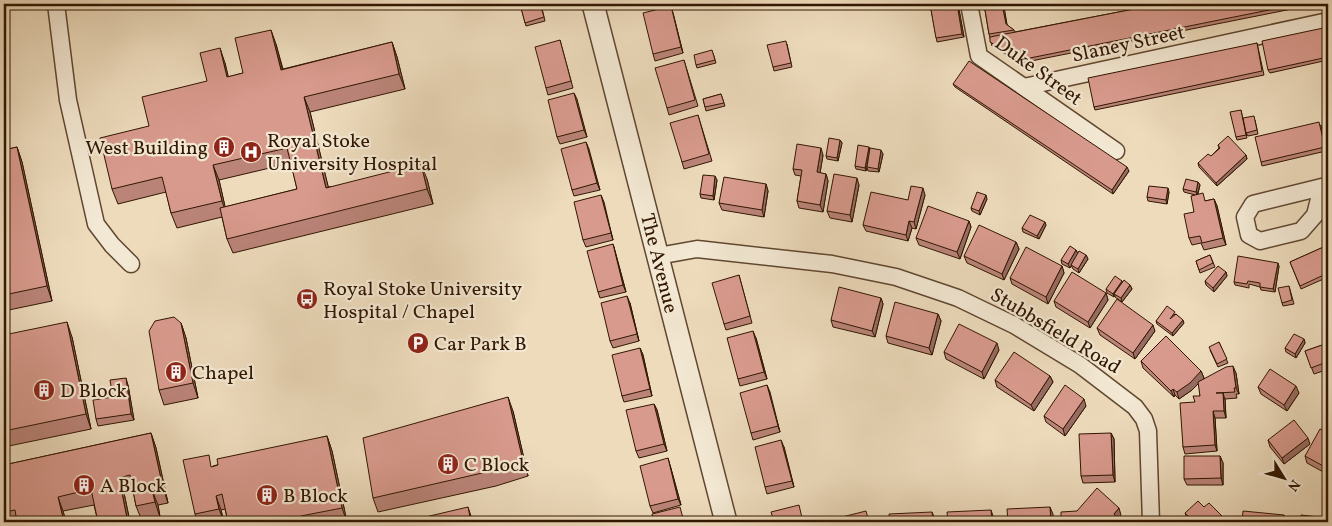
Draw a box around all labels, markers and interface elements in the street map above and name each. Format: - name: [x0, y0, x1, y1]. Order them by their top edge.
- street label: Slaney Street: [1069, 19, 1187, 71]
- street label: Duke Street: [988, 30, 1087, 113]
- place label: Royal Stoke University Hospital: [267, 128, 437, 179]
- place label: West Building: [85, 135, 208, 163]
- building icon: West Building: [212, 135, 236, 159]
- hospital icon: Royal Stoke University Hospital: [239, 140, 263, 164]
- street label: The Avenue: [632, 211, 684, 316]
- place label: Royal Stoke University Hospital / Chapel: [323, 276, 522, 327]
- street label: Stubbsfield Road: [984, 282, 1126, 382]
- bus stop icon: Royal Stoke University Hospital / Chapel: [295, 287, 319, 311]
- parking icon: Car Park B: [406, 331, 430, 355]
- place label: Car Park B: [434, 331, 527, 359]
- building icon: Chapel: [164, 360, 188, 384]
- place label: Chapel: [192, 360, 254, 388]
- building icon: D Block: [32, 378, 56, 402]
- place label: D Block: [60, 378, 127, 406]
- building icon: C Block: [436, 452, 460, 476]
- place label: C Block: [464, 452, 530, 480]
- north arrow: [1260, 454, 1310, 504]
- building icon: A Block: [72, 473, 96, 497]
- place label: A Block: [100, 473, 167, 501]
- text: N: [1283, 475, 1304, 495]
- building icon: B Block: [255, 483, 279, 507]
- place label: B Block: [283, 483, 348, 511]

